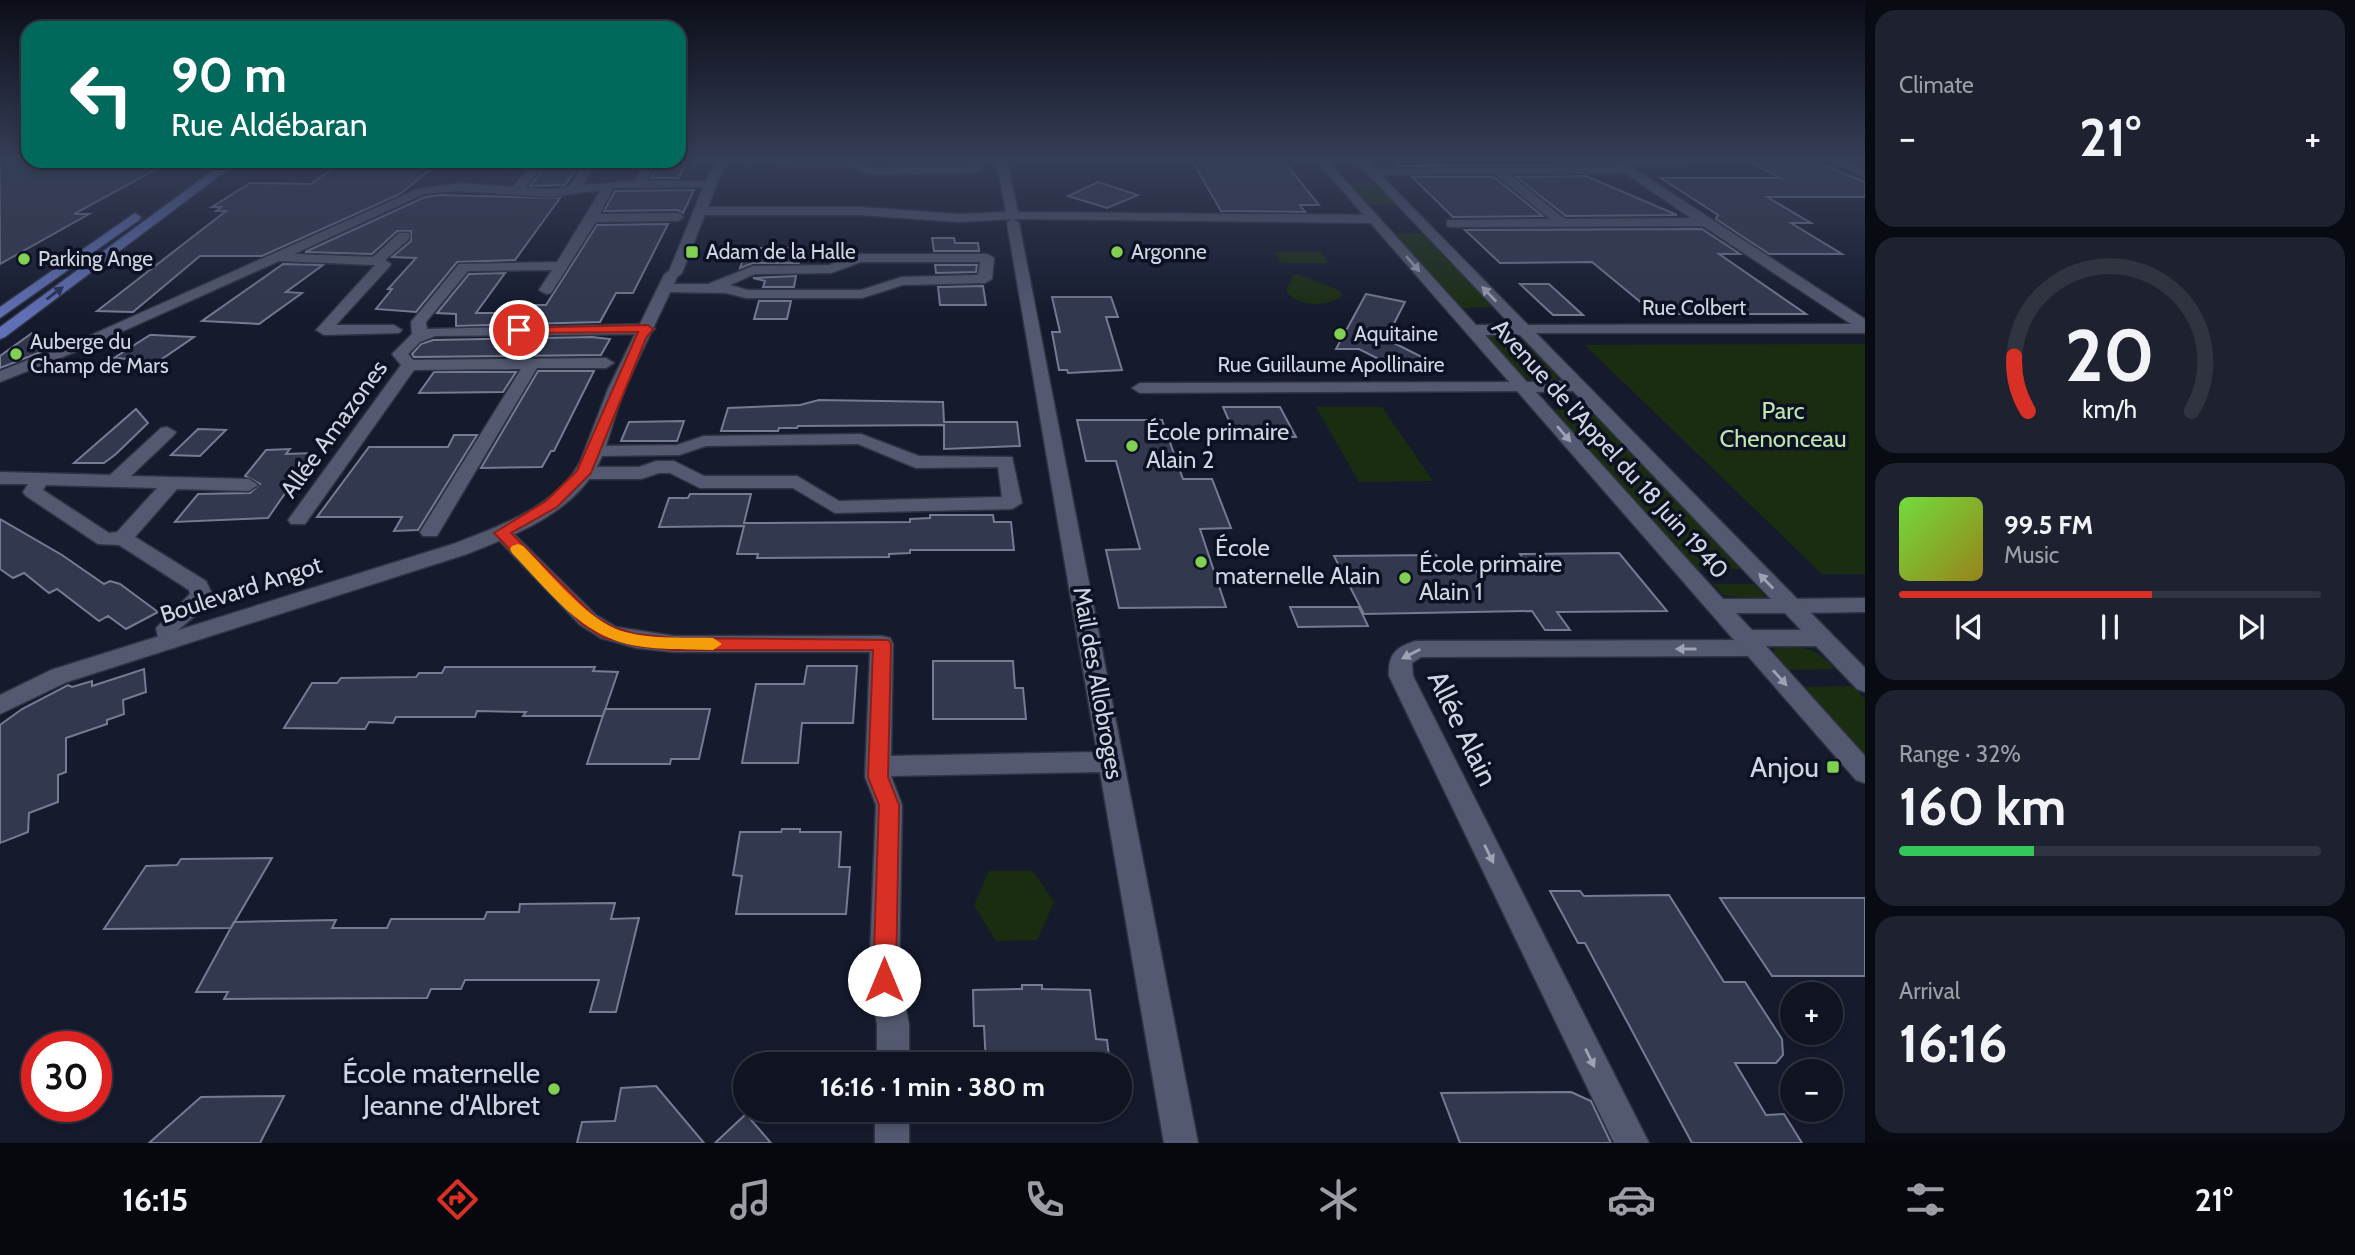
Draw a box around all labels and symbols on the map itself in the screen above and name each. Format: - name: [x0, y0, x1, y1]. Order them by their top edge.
- place label: Adam de la Halle: [706, 239, 856, 264]
- place label: Argonne: [1131, 239, 1207, 264]
- marker: Adam de la Halle: [684, 244, 700, 260]
- marker: Argonne: [1109, 244, 1125, 260]
- place label: Parking Ange: [38, 246, 153, 271]
- marker: Parking Ange: [16, 251, 32, 267]
- one-way arrow: [1405, 255, 1420, 272]
- one-way arrow: [46, 286, 64, 300]
- one-way arrow: [1482, 286, 1498, 303]
- street label: Rue Colbert: [1642, 295, 1746, 320]
- pin: [489, 300, 549, 360]
- street label: Avenue de l'Appel du 18 Juin 1940: [1486, 313, 1735, 584]
- place label: Aquitaine: [1354, 321, 1438, 346]
- marker: Aquitaine: [1332, 326, 1348, 342]
- place label: Auberge du Champ de Mars: [30, 329, 169, 378]
- marker: Auberge du Champ de Mars: [8, 346, 24, 362]
- street label: Rue Guillaume Apollinaire: [1217, 352, 1445, 377]
- street label: Allée Amazones: [274, 354, 393, 503]
- park label: Parc Chenonceau: [1719, 396, 1847, 453]
- place label: École primaire Alain 2: [1146, 417, 1289, 474]
- one-way arrow: [1556, 425, 1572, 443]
- marker: École primaire Alain 2: [1124, 438, 1140, 454]
- place label: École maternelle Alain: [1215, 533, 1380, 590]
- place label: École primaire Alain 1: [1419, 549, 1562, 606]
- street label: Boulevard Angot: [156, 550, 325, 629]
- marker: École maternelle Alain: [1193, 554, 1209, 570]
- marker: École primaire Alain 1: [1397, 570, 1413, 586]
- one-way arrow: [1759, 573, 1775, 590]
- street label: Mail des Allobroges: [1067, 584, 1130, 781]
- one-way arrow: [1674, 643, 1696, 655]
- one-way arrow: [1400, 648, 1420, 660]
- street label: Allée Alain: [1421, 665, 1505, 791]
- one-way arrow: [1772, 669, 1787, 686]
- place label: Anjou: [1750, 750, 1819, 784]
- marker: Anjou: [1825, 759, 1841, 775]
- one-way arrow: [1484, 844, 1495, 864]
- position arrow: [847, 943, 921, 1017]
- speed limit sign: 30: [21, 1031, 112, 1122]
- one-way arrow: [1584, 1048, 1596, 1068]
- place label: École maternelle Jeanne d'Albret: [342, 1056, 540, 1122]
- marker: École maternelle Jeanne d'Albret: [546, 1081, 562, 1097]

